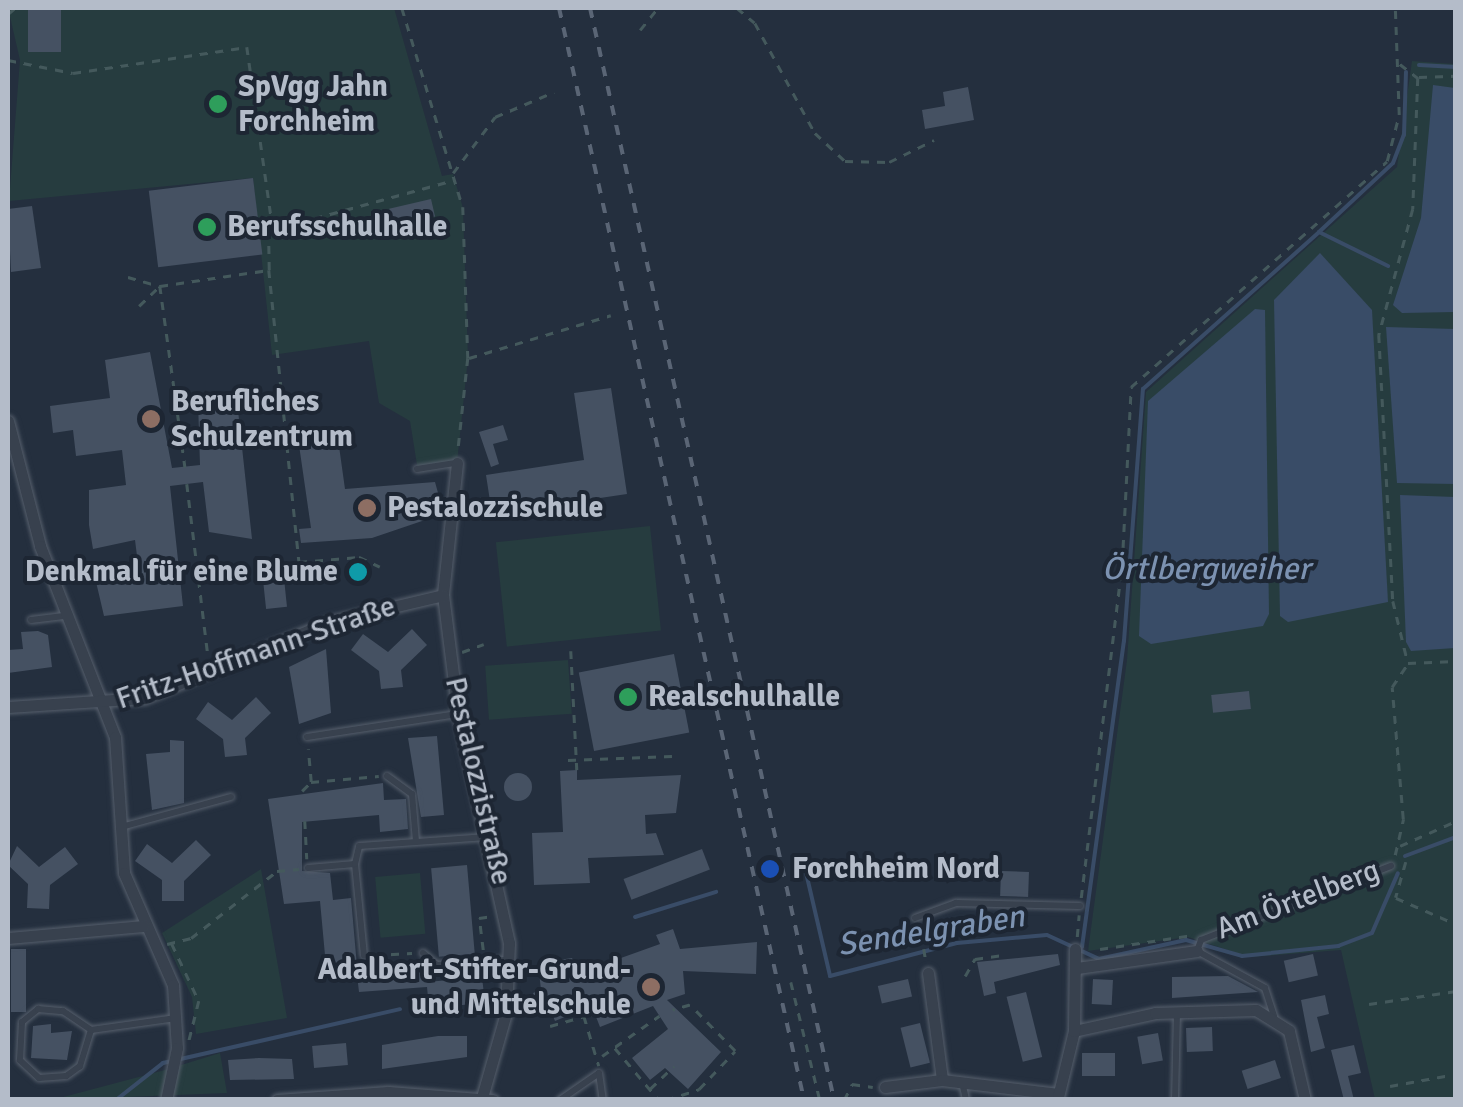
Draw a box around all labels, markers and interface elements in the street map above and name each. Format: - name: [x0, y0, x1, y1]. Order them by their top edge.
- place label: SpVgg Jahn Forchheim: [238, 69, 388, 140]
- marker: SpVgg Jahn Forchheim: [207, 93, 229, 115]
- place label: Berufsschulhalle: [227, 209, 447, 245]
- marker: Berufsschulhalle: [196, 216, 218, 238]
- place label: Berufliches Schulzentrum: [171, 384, 353, 454]
- marker: Berufliches Schulzentrum: [140, 408, 162, 430]
- place label: Pestalozzischule: [387, 490, 603, 526]
- marker: Pestalozzischule: [356, 497, 378, 519]
- water label: Örtlbergweiher: [1102, 550, 1310, 588]
- place label: Denkmal für eine Blume: [25, 554, 338, 590]
- marker: Denkmal für eine Blume: [347, 561, 369, 583]
- street label: Fritz-Hoffmann-Straße: [112, 588, 400, 718]
- street label: Pestalozzistraße: [437, 674, 519, 888]
- place label: Realschulhalle: [648, 679, 840, 715]
- marker: Realschulhalle: [617, 686, 639, 708]
- place label: Forchheim Nord: [792, 851, 1000, 887]
- street label: Am Örtelberg: [1211, 852, 1385, 948]
- marker: Forchheim Nord: [757, 856, 783, 882]
- water label: Sendelgraben: [835, 897, 1027, 965]
- place label: Adalbert-Stifter-Grund- und Mittelschule: [318, 952, 631, 1022]
- marker: Adalbert-Stifter-Grund- und Mittelschule: [640, 976, 662, 998]

